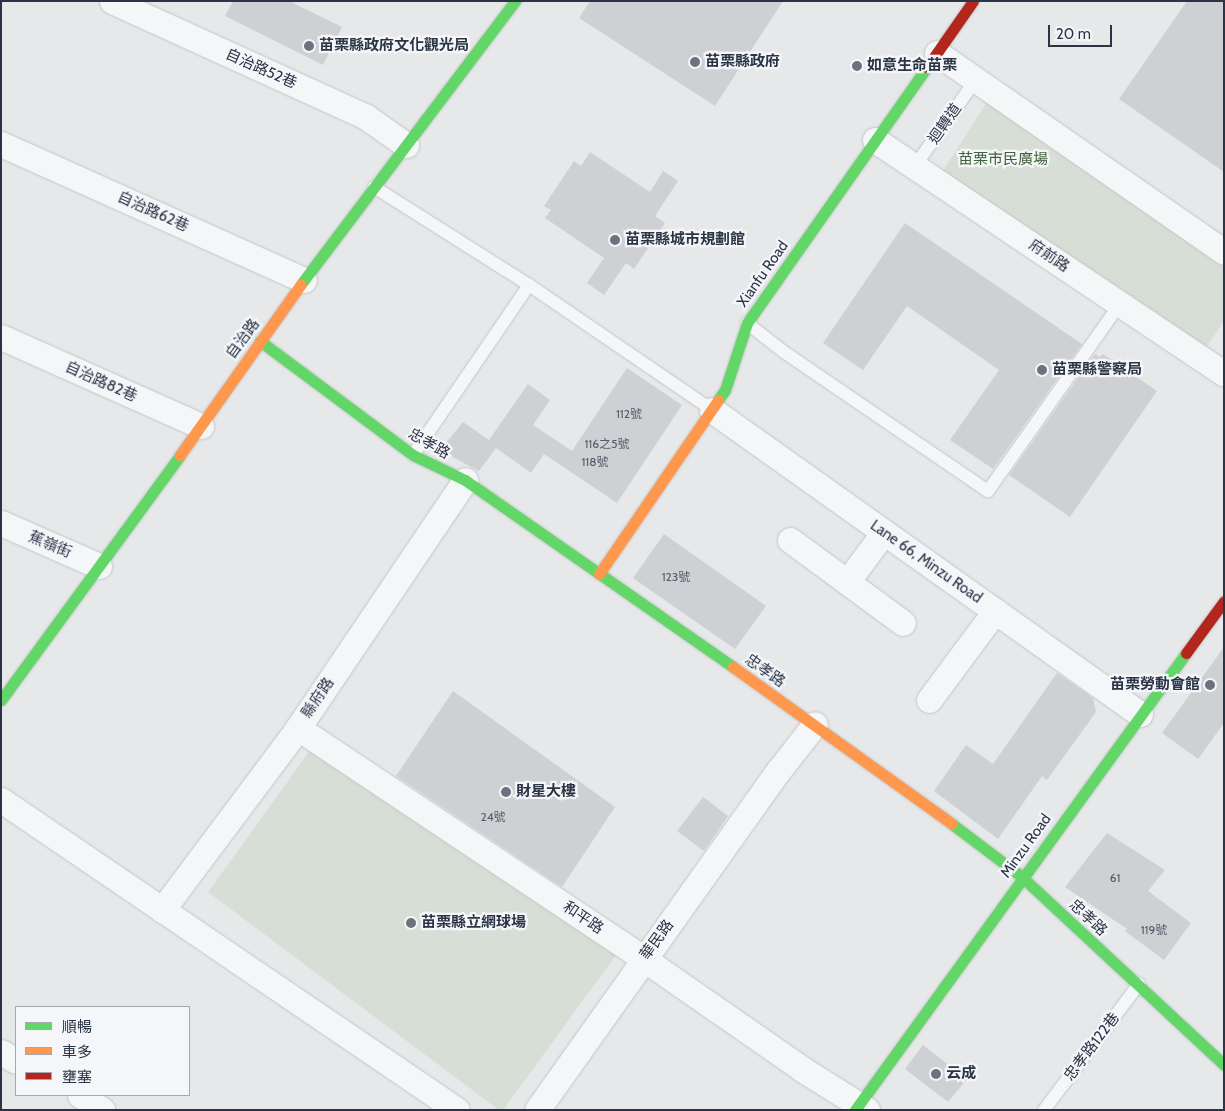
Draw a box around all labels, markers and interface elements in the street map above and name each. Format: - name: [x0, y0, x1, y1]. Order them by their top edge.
- scale bar: [1050, 15, 1114, 47]
- text: 20 m: [1056, 25, 1091, 43]
- place label: 苗栗縣政府文化觀光局: [319, 37, 469, 55]
- marker: 苗栗縣政府文化觀光局: [303, 40, 315, 52]
- street label: 自治路52巷: [223, 45, 299, 93]
- place label: 苗栗縣政府: [705, 53, 780, 71]
- marker: 苗栗縣政府: [689, 56, 701, 68]
- place label: 如意生命苗栗: [867, 57, 957, 75]
- marker: 如意生命苗栗: [851, 60, 863, 72]
- street label: 迴轉道: [925, 100, 965, 148]
- park label: 苗栗市民廣場: [958, 151, 1048, 169]
- street label: 自治路62巷: [114, 188, 192, 236]
- place label: 苗栗縣城市規劃館: [625, 231, 745, 249]
- marker: 苗栗縣城市規劃館: [609, 234, 621, 246]
- street label: 府前路: [1025, 236, 1073, 276]
- street label: Xianfu Road: [734, 237, 792, 311]
- street label: 自治路: [222, 316, 264, 362]
- street label: 自治路82巷: [62, 358, 140, 406]
- place label: 苗栗縣警察局: [1052, 361, 1142, 379]
- marker: 苗栗縣警察局: [1036, 364, 1048, 376]
- house number: 112號: [616, 407, 642, 421]
- street label: 忠孝路: [405, 425, 453, 463]
- house number: 116之5號: [584, 437, 630, 451]
- house number: 118號: [581, 455, 609, 469]
- street label: Lane 66, Minzu Road: [867, 517, 985, 607]
- street label: 蕉嶺街: [26, 528, 74, 562]
- house number: 123號: [662, 570, 690, 584]
- street label: 忠孝路: [741, 651, 789, 691]
- street label: 縣府路: [298, 674, 338, 722]
- place label: 苗栗勞動會館: [1110, 676, 1200, 694]
- marker: 苗栗勞動會館: [1204, 679, 1216, 691]
- place label: 財星大樓: [516, 783, 576, 801]
- marker: 財星大樓: [500, 786, 512, 798]
- house number: 24號: [480, 810, 506, 824]
- street label: Minzu Road: [997, 811, 1055, 881]
- house number: 61: [1110, 871, 1120, 885]
- street label: 忠孝路: [1065, 896, 1111, 940]
- street label: 和平路: [559, 898, 607, 938]
- place label: 苗栗縣立網球場: [421, 914, 526, 932]
- marker: 苗栗縣立網球場: [405, 917, 417, 929]
- street label: 華民路: [636, 917, 678, 963]
- house number: 119號: [1141, 923, 1167, 937]
- legend: [15, 1006, 190, 1096]
- street label: 忠孝路122巷: [1061, 1009, 1123, 1085]
- text: 順暢: [62, 1018, 92, 1036]
- text: 車多: [62, 1043, 92, 1061]
- place label: 云成: [946, 1065, 976, 1083]
- text: 壅塞: [62, 1068, 92, 1086]
- marker: 云成: [930, 1068, 942, 1080]

